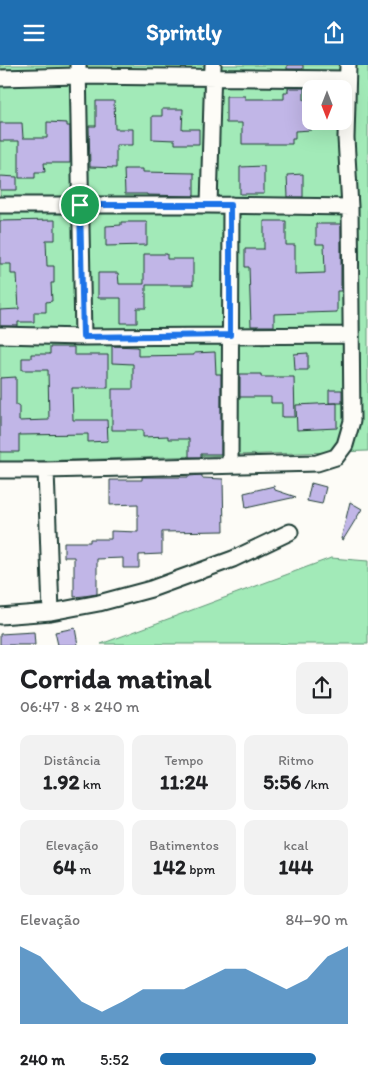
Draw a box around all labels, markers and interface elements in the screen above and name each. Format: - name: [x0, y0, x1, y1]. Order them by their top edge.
- icon: menu: [20, 19, 48, 47]
- text: Sprintly: [146, 19, 222, 46]
- icon: share: [320, 19, 348, 47]
- north arrow: [302, 80, 352, 130]
- map controls: [302, 80, 352, 130]
- pin: [59, 184, 101, 226]
- icon: arrive: [66, 191, 94, 219]
- text: Corrida matinal: [20, 661, 211, 695]
- button: share: [296, 662, 348, 714]
- text: 06:47 · 8 × 240 m: [20, 697, 140, 716]
- text: Distância: [44, 752, 100, 769]
- text: Tempo: [165, 752, 203, 769]
- text: Ritmo: [278, 752, 314, 769]
- text: 1.92: [43, 769, 80, 794]
- text: 11:24: [160, 769, 208, 794]
- text: 5:56: [263, 769, 301, 794]
- text: km: [80, 776, 101, 793]
- text: /km: [301, 776, 329, 793]
- text: Elevação: [46, 837, 98, 854]
- text: Batimentos: [149, 837, 219, 854]
- text: kcal: [284, 837, 308, 854]
- text: 64: [53, 854, 76, 879]
- text: 142: [153, 854, 186, 879]
- text: 144: [279, 854, 314, 879]
- text: m: [76, 861, 91, 878]
- text: bpm: [186, 861, 215, 878]
- text: Elevação: [20, 910, 80, 929]
- text: 84–90 m: [285, 910, 348, 929]
- text: 240 m: [20, 1050, 65, 1069]
- text: 5:52: [100, 1050, 129, 1069]

